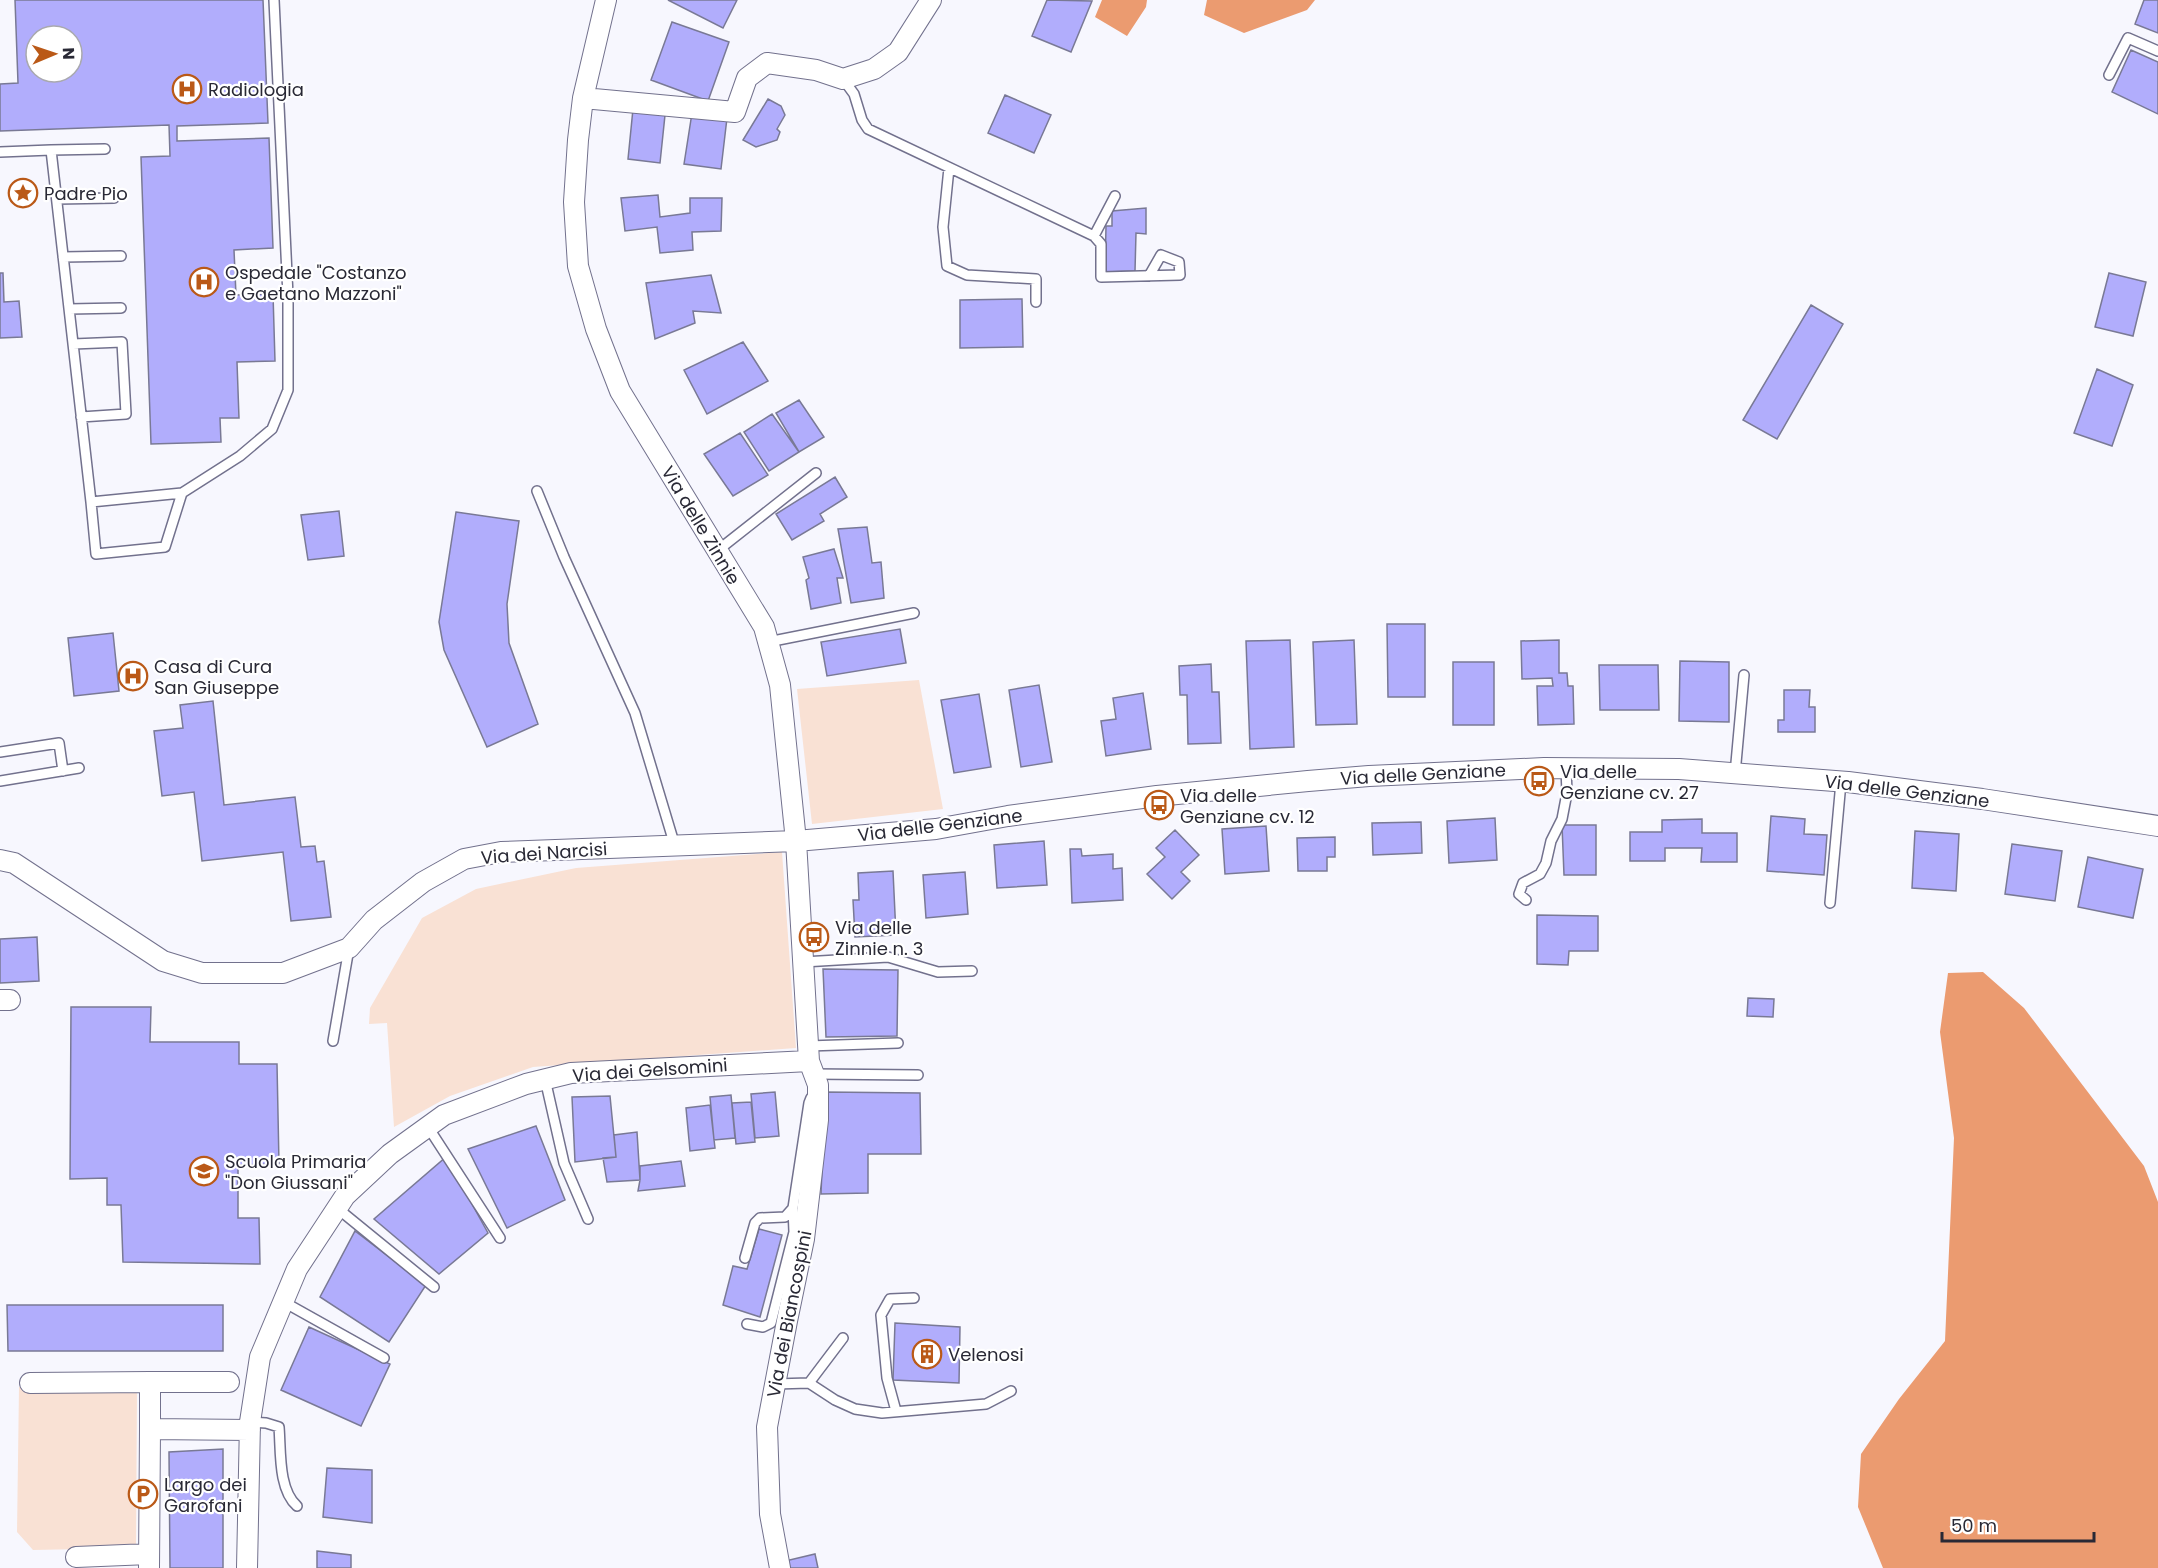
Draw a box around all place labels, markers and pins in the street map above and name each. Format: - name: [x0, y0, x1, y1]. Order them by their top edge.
- hospital icon: Radiologia: [171, 73, 203, 105]
- place label: Radiologia: [208, 77, 304, 102]
- place icon: Padre Pio: [7, 177, 39, 209]
- place label: Padre Pio: [44, 181, 128, 206]
- place label: Ospedale "Costanzo e Gaetano Mazzoni": [225, 260, 407, 306]
- hospital icon: Ospedale "Costanzo e Gaetano Mazzoni": [188, 266, 220, 298]
- place label: Casa di Cura San Giuseppe: [154, 654, 279, 700]
- hospital icon: Casa di Cura San Giuseppe: [117, 660, 149, 692]
- place label: Via delle Genziane cv. 27: [1560, 759, 1699, 805]
- bus stop icon: Via delle Genziane cv. 27: [1523, 765, 1555, 797]
- place label: Via delle Genziane cv. 12: [1180, 783, 1315, 829]
- bus stop icon: Via delle Genziane cv. 12: [1143, 789, 1175, 821]
- place label: Via delle Zinnie n. 3: [835, 915, 923, 961]
- bus stop icon: Via delle Zinnie n. 3: [798, 921, 830, 953]
- place label: Scuola Primaria "Don Giussani": [225, 1149, 367, 1195]
- school or university icon: Scuola Primaria "Don Giussani": [188, 1155, 220, 1187]
- building icon: Velenosi: [911, 1338, 943, 1370]
- place label: Velenosi: [948, 1342, 1024, 1367]
- place label: Largo dei Garofani: [164, 1472, 247, 1518]
- parking icon: Largo dei Garofani: [127, 1478, 159, 1510]

